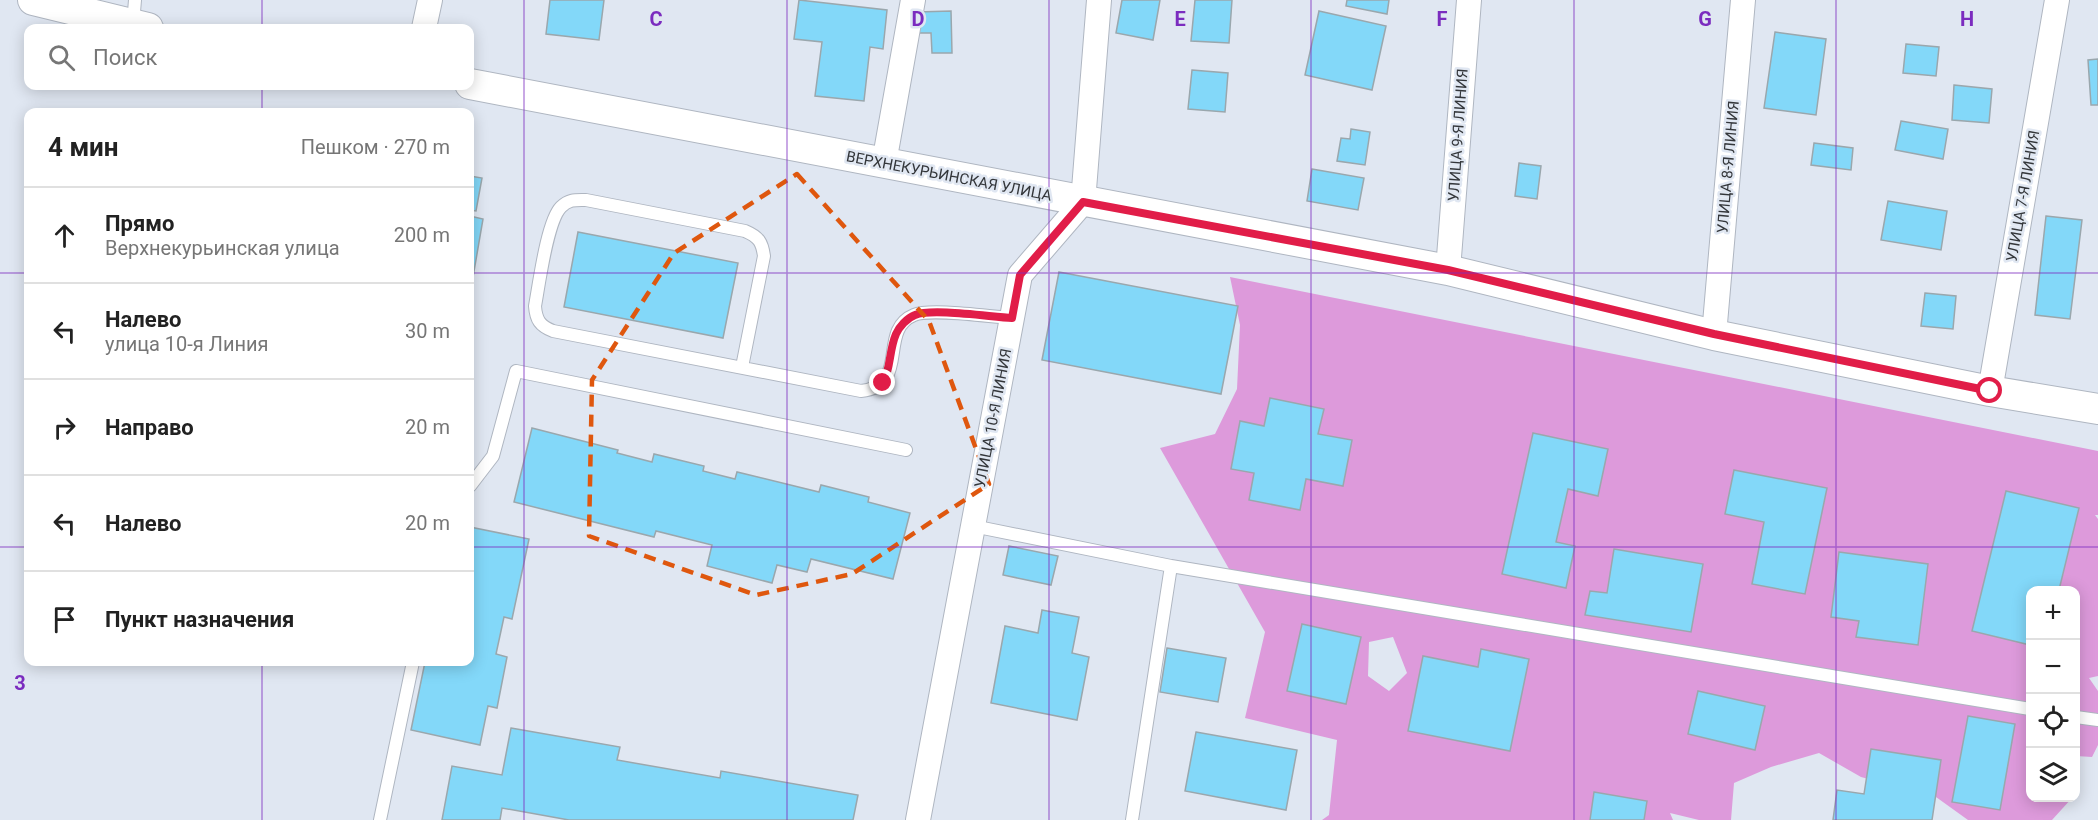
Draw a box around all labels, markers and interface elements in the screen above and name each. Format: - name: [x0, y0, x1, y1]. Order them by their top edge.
- text: C: [649, 7, 663, 31]
- text: D: [912, 7, 925, 31]
- text: E: [1174, 7, 1186, 31]
- text: F: [1437, 7, 1448, 31]
- text: G: [1698, 7, 1712, 31]
- text: H: [1960, 7, 1974, 31]
- search box: [24, 24, 474, 90]
- icon: search: [45, 41, 78, 74]
- text: Поиск: [93, 45, 157, 70]
- street label: УЛИЦА 9-Я ЛИНИЯ: [1444, 68, 1472, 202]
- street label: УЛИЦА 8-Я ЛИНИЯ: [1713, 100, 1743, 234]
- street label: УЛИЦА 7-Я ЛИНИЯ: [2003, 129, 2043, 263]
- text: 4 мин: [48, 132, 119, 162]
- text: Пешком · 270 m: [301, 135, 450, 159]
- street label: ВЕРХНЕКУРЬИНСКАЯ УЛИЦА: [845, 147, 1053, 205]
- text: Прямо: [105, 211, 174, 236]
- icon: ahead: [48, 219, 81, 252]
- text: 200 m: [394, 223, 450, 247]
- text: Верхнекурьинская улица: [105, 236, 340, 260]
- text: Налево: [105, 307, 182, 332]
- icon: left: [48, 315, 81, 348]
- text: 30 m: [405, 319, 450, 343]
- text: улица 10-я Линия: [105, 332, 269, 356]
- street label: УЛИЦА 10-Я ЛИНИЯ: [971, 347, 1015, 489]
- route end: [869, 369, 895, 395]
- route start: [1976, 377, 2002, 403]
- icon: right: [48, 411, 81, 444]
- text: Направо: [105, 415, 194, 440]
- text: 20 m: [405, 415, 450, 439]
- icon: left: [48, 507, 81, 540]
- text: Налево: [105, 511, 182, 536]
- text: 20 m: [405, 511, 450, 535]
- map controls: [2026, 586, 2080, 802]
- button: +: [2026, 586, 2080, 640]
- icon: arrive: [48, 603, 81, 636]
- text: Пункт назначения: [105, 607, 294, 632]
- button: −: [2026, 640, 2080, 694]
- text: 3: [14, 671, 26, 695]
- button: locate: [2026, 694, 2080, 748]
- button: layers: [2026, 748, 2080, 802]

